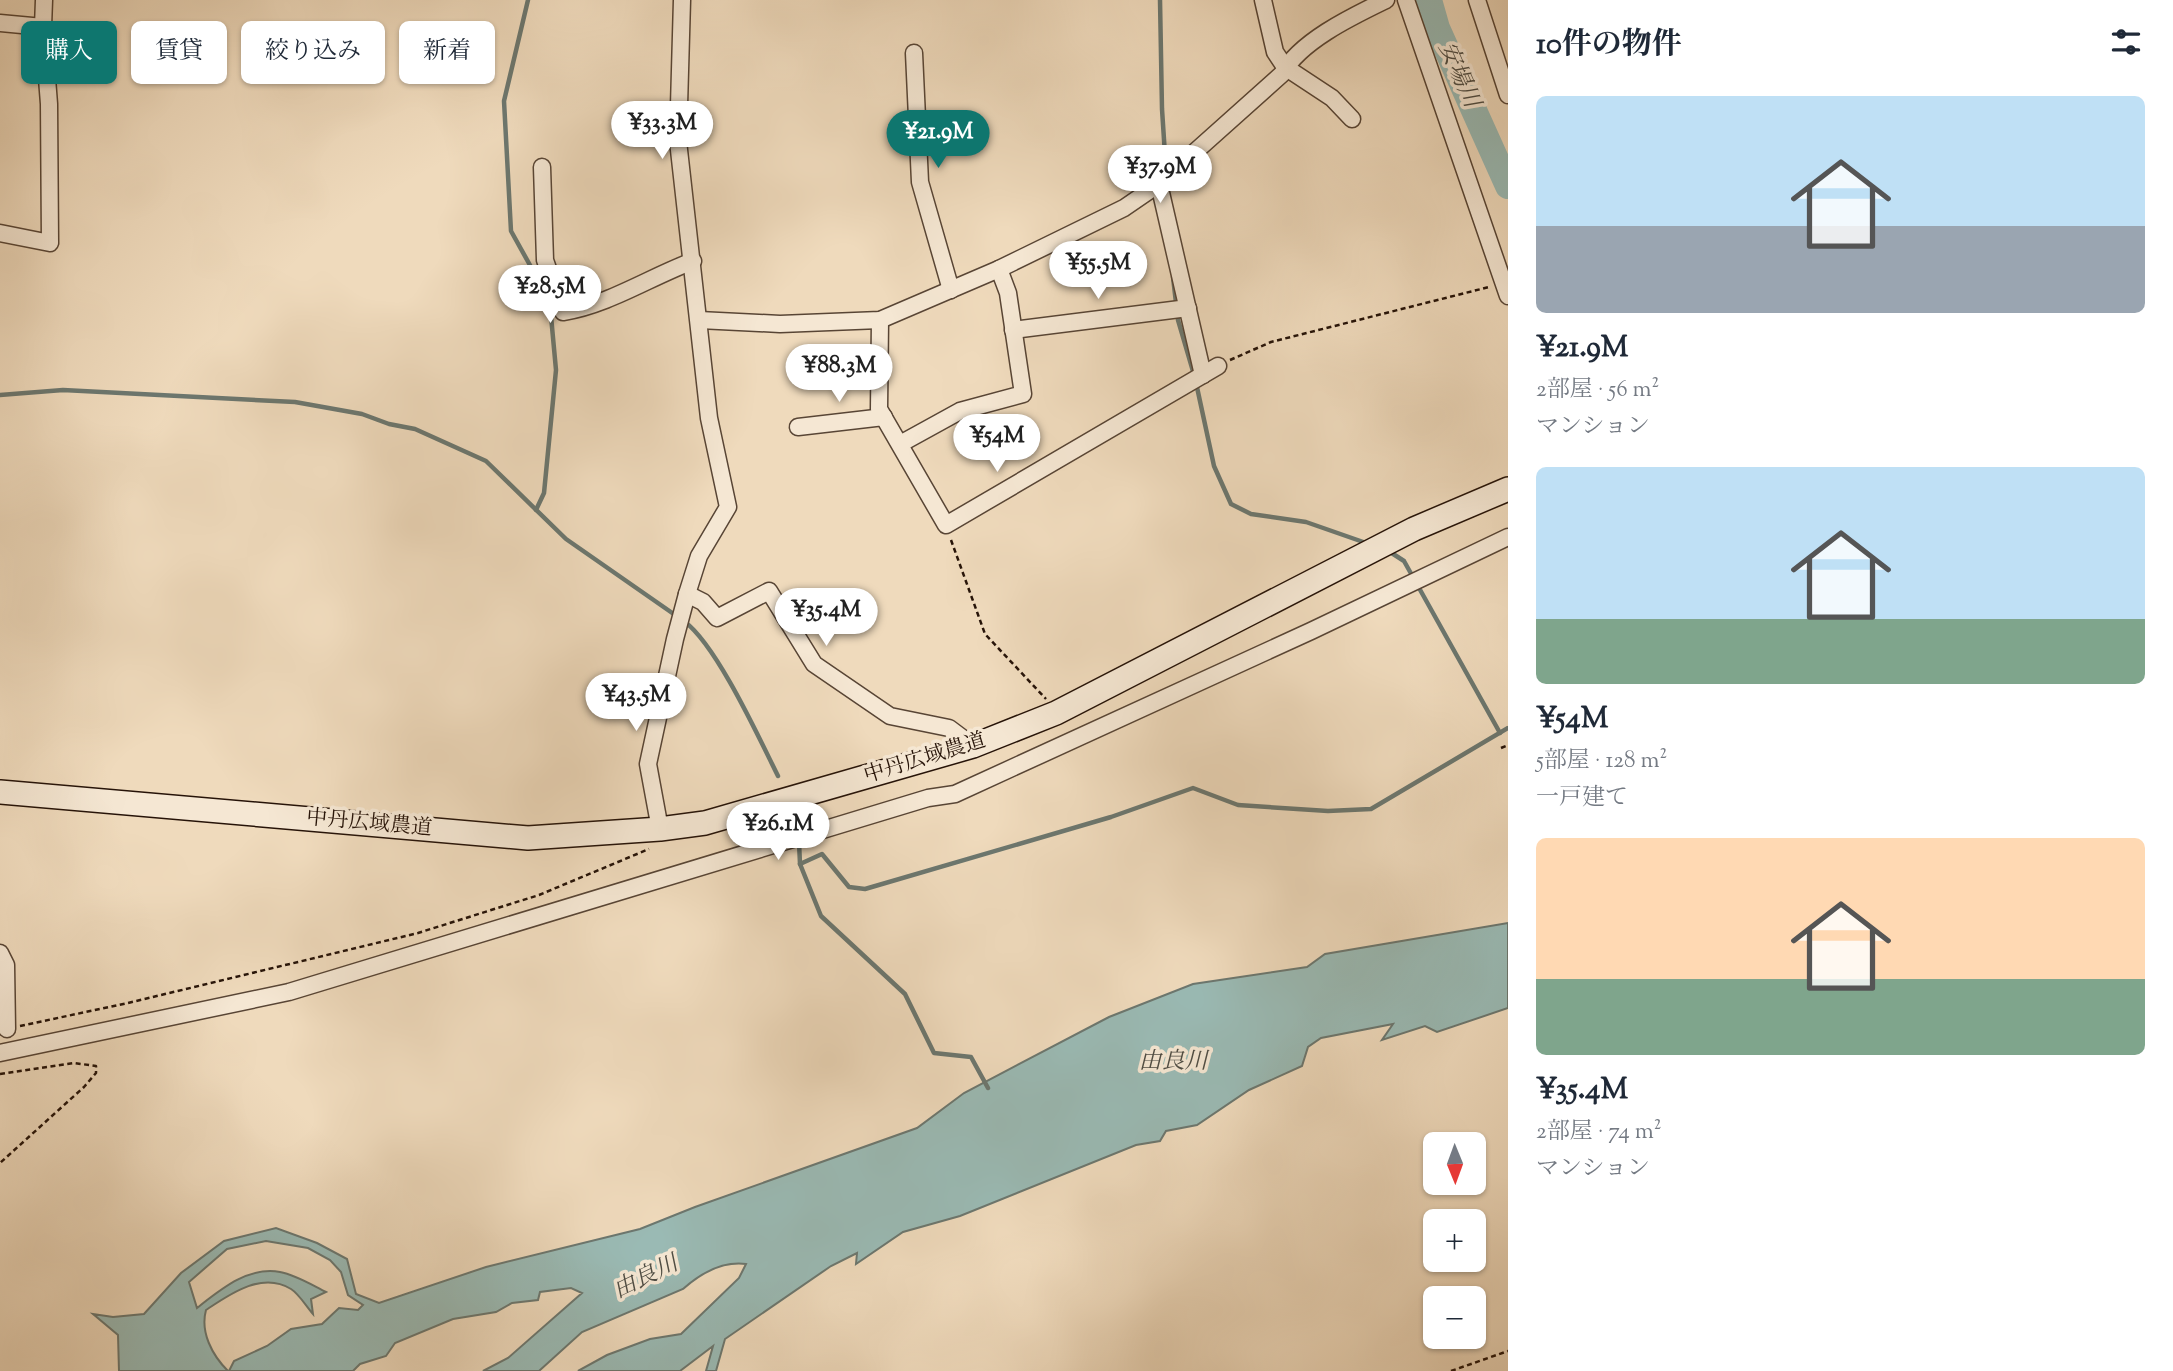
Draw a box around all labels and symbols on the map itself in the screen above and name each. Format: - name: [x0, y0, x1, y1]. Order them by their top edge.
- water label: 安場川: [1429, 37, 1488, 116]
- pin: ¥33.3M: [605, 102, 719, 161]
- pin: ¥21.9M: [881, 110, 995, 170]
- pin: ¥37.9M: [1103, 146, 1217, 205]
- pin: ¥55.5M: [1041, 242, 1155, 301]
- pin: ¥28.5M: [493, 266, 607, 325]
- pin: ¥88.3M: [782, 344, 896, 404]
- pin: ¥54M: [956, 414, 1038, 474]
- pin: ¥35.4M: [769, 588, 883, 648]
- pin: ¥43.5M: [579, 674, 693, 733]
- street label: 中丹広域農道: [860, 726, 990, 792]
- pin: ¥26.1M: [721, 802, 835, 862]
- street label: 中丹広域農道: [305, 804, 433, 844]
- water label: 由良川: [1139, 1046, 1211, 1079]
- north arrow: [1423, 1132, 1486, 1195]
- water label: 由良川: [608, 1247, 687, 1308]

